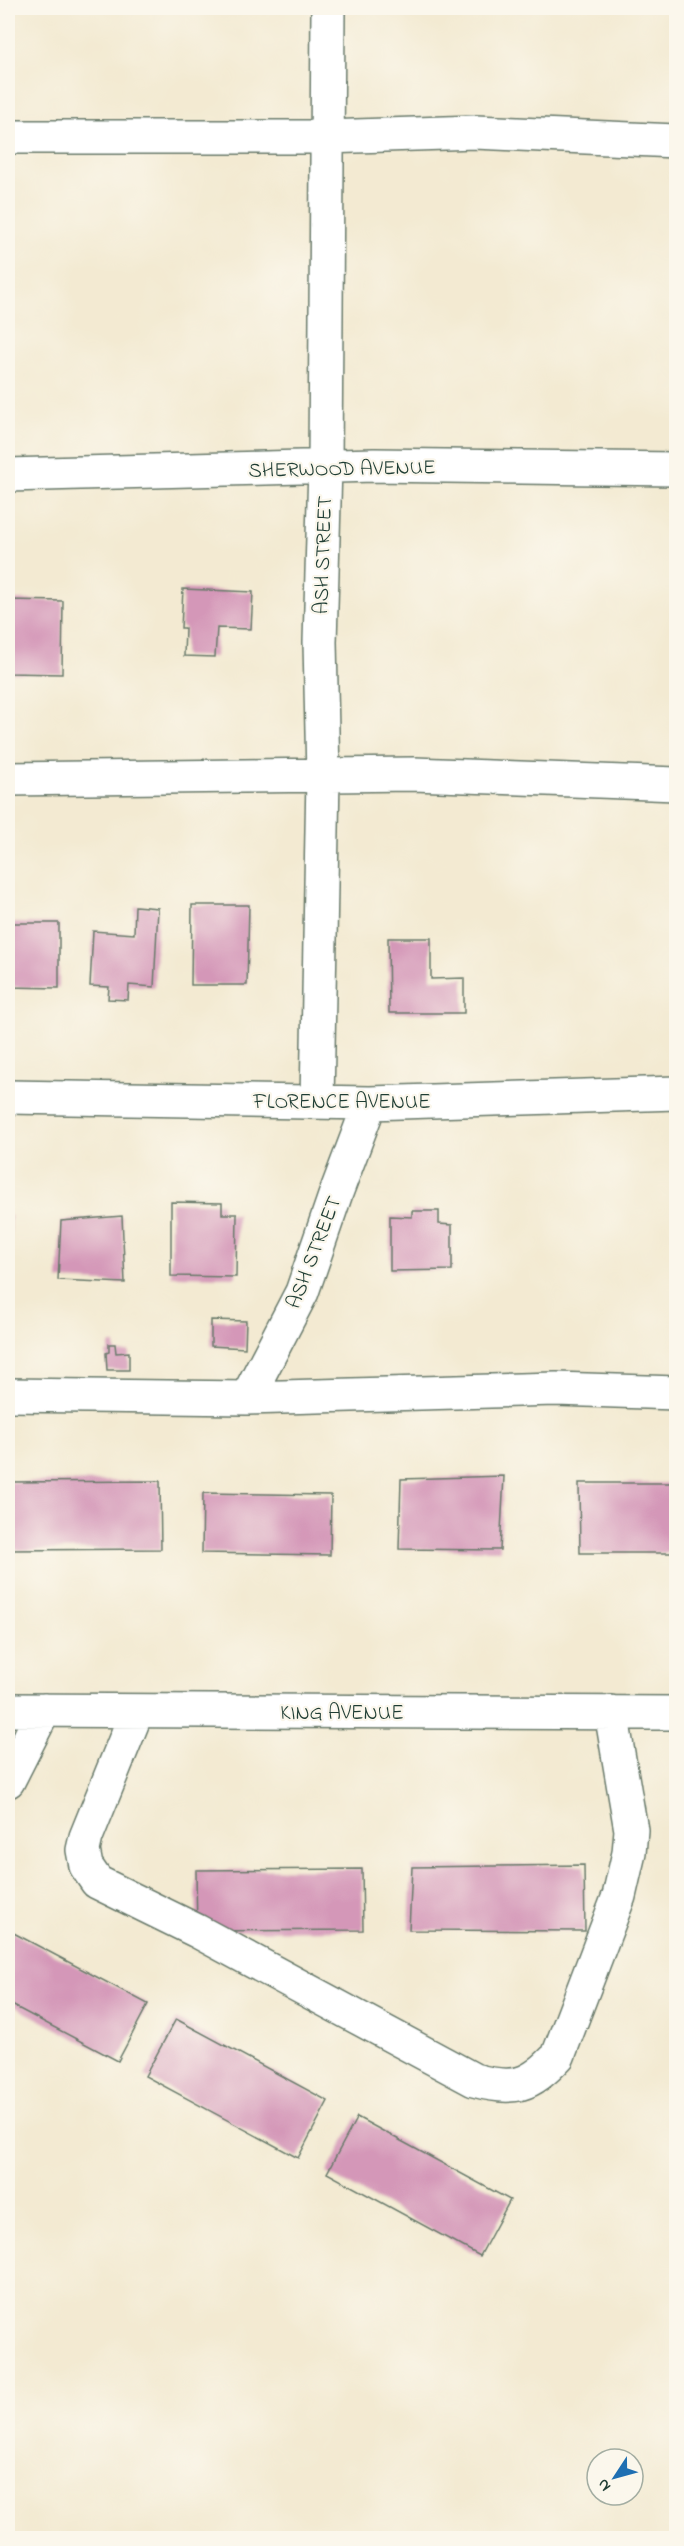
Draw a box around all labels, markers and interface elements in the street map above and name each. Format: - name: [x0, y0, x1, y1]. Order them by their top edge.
- street label: SHERWOOD AVENUE: [248, 453, 436, 487]
- street label: ASH STREET: [307, 495, 341, 615]
- street label: FLORENCE AVENUE: [252, 1088, 431, 1118]
- street label: ASH STREET: [280, 1192, 350, 1313]
- street label: KING AVENUE: [280, 1699, 404, 1729]
- north arrow: [585, 2447, 645, 2507]
- text: N: [591, 2473, 617, 2496]

